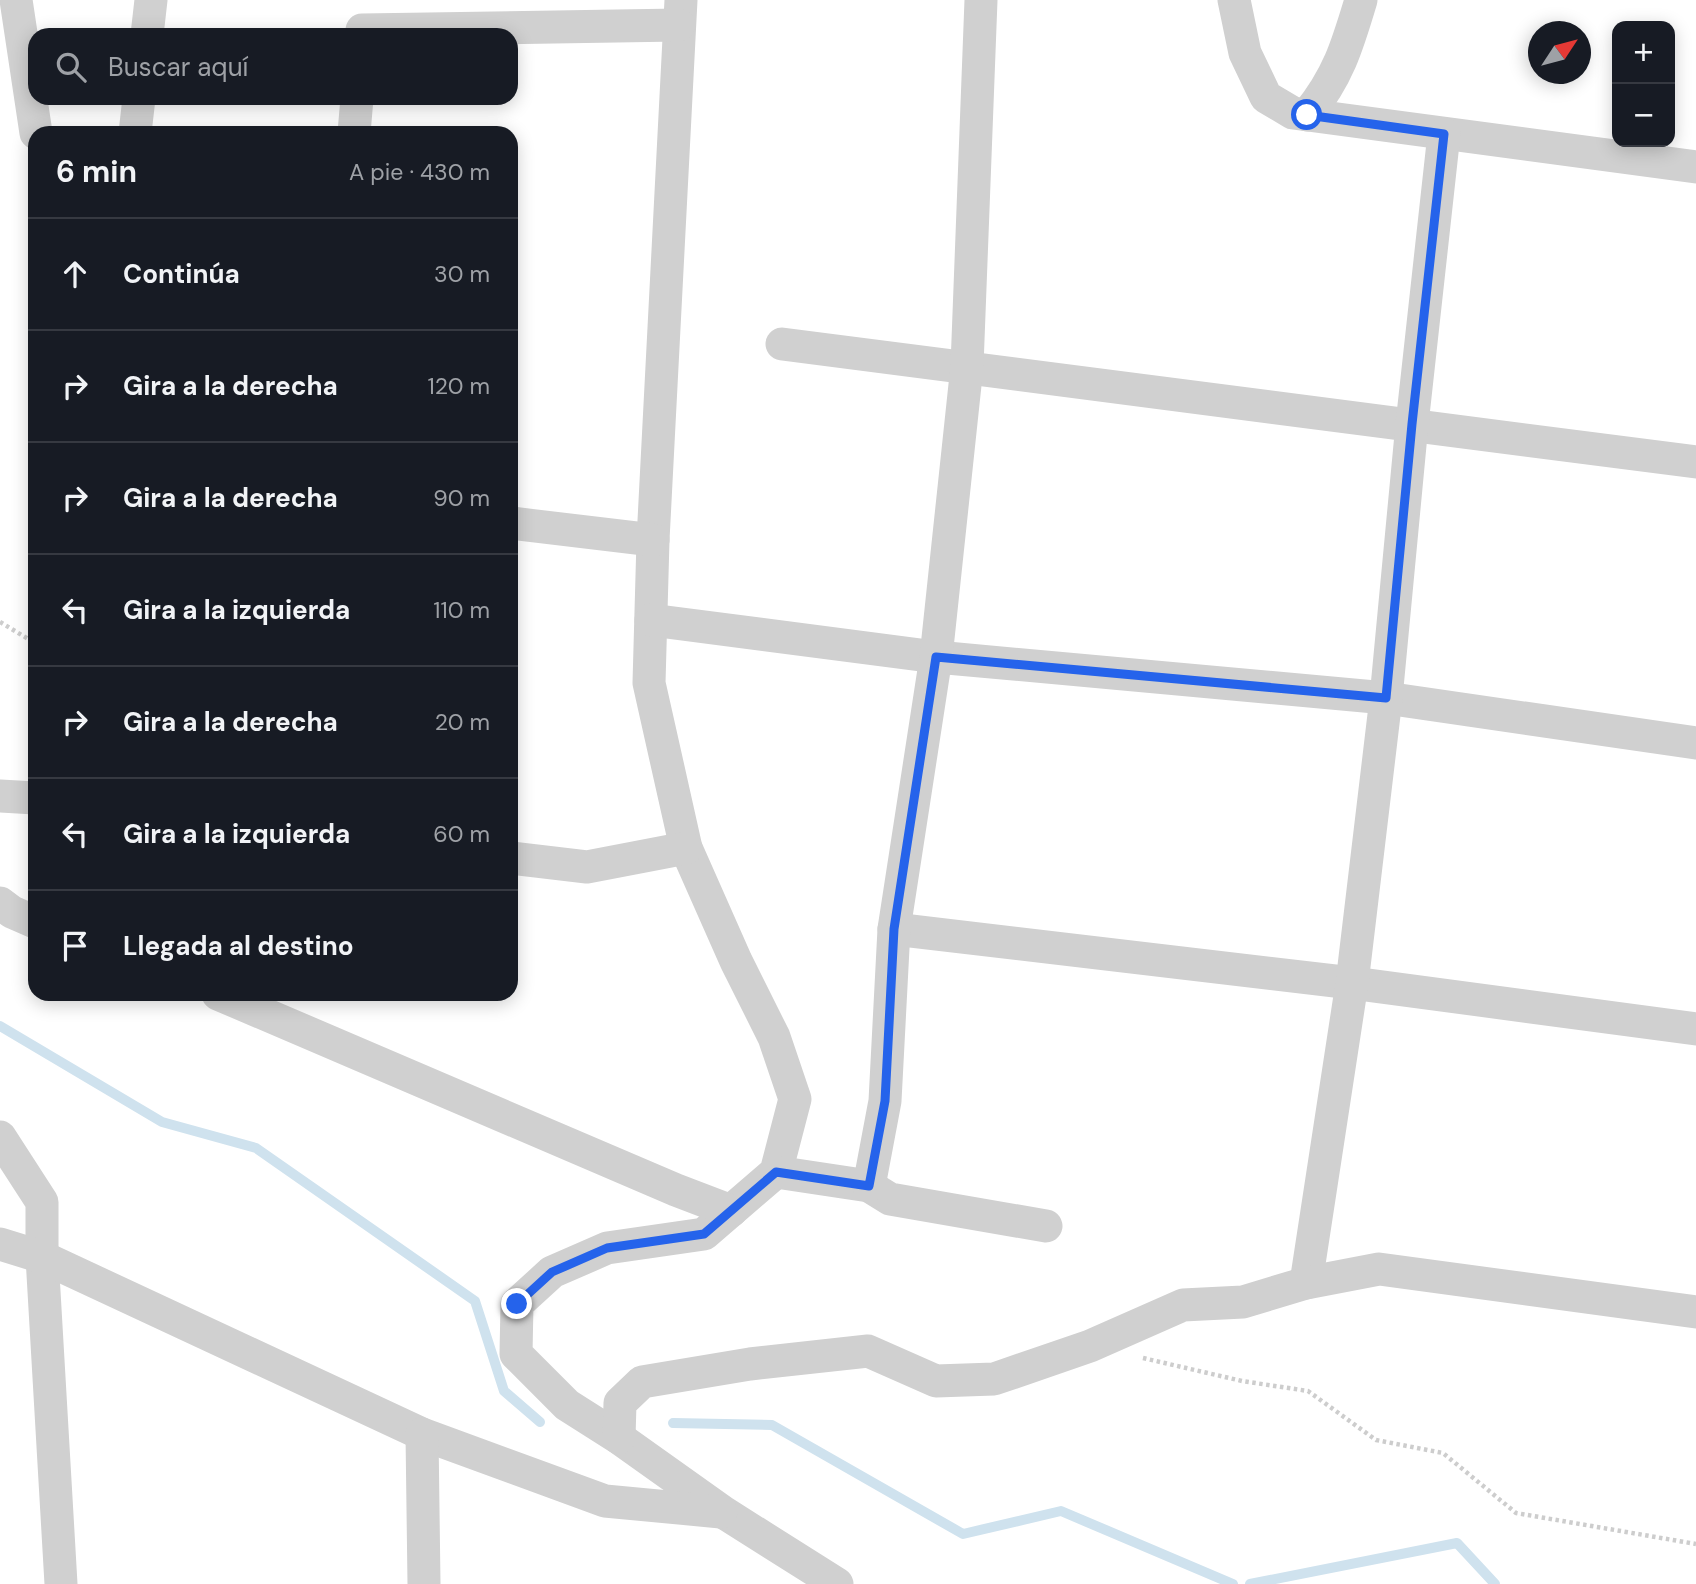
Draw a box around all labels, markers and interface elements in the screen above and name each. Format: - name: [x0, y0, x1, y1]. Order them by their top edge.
- north arrow: [1528, 21, 1591, 84]
- map controls: [1612, 21, 1675, 147]
- button: +: [1612, 21, 1675, 84]
- search box: [28, 28, 518, 105]
- icon: search: [52, 48, 90, 86]
- text: Buscar aquí: [108, 50, 248, 84]
- button: −: [1612, 84, 1675, 147]
- route start: [1291, 99, 1322, 130]
- text: 6 min: [56, 152, 137, 191]
- text: A pie · 430 m: [349, 157, 490, 187]
- icon: ahead: [56, 255, 94, 293]
- text: Continúa: [123, 257, 240, 291]
- text: 30 m: [434, 259, 490, 289]
- icon: right: [56, 367, 94, 405]
- text: Gira a la derecha: [123, 369, 338, 403]
- text: 120 m: [427, 371, 490, 401]
- icon: right: [56, 479, 94, 517]
- text: Gira a la derecha: [123, 481, 338, 515]
- text: 90 m: [433, 483, 490, 513]
- icon: left: [56, 591, 94, 629]
- text: Gira a la izquierda: [123, 593, 350, 627]
- text: 110 m: [433, 595, 490, 625]
- icon: right: [56, 703, 94, 741]
- text: Gira a la derecha: [123, 705, 338, 739]
- text: 20 m: [435, 707, 490, 737]
- icon: left: [56, 815, 94, 853]
- text: Gira a la izquierda: [123, 817, 350, 851]
- text: 60 m: [433, 819, 490, 849]
- icon: arrive: [56, 927, 94, 965]
- text: Llegada al destino: [123, 929, 354, 963]
- route end: [501, 1288, 532, 1319]

